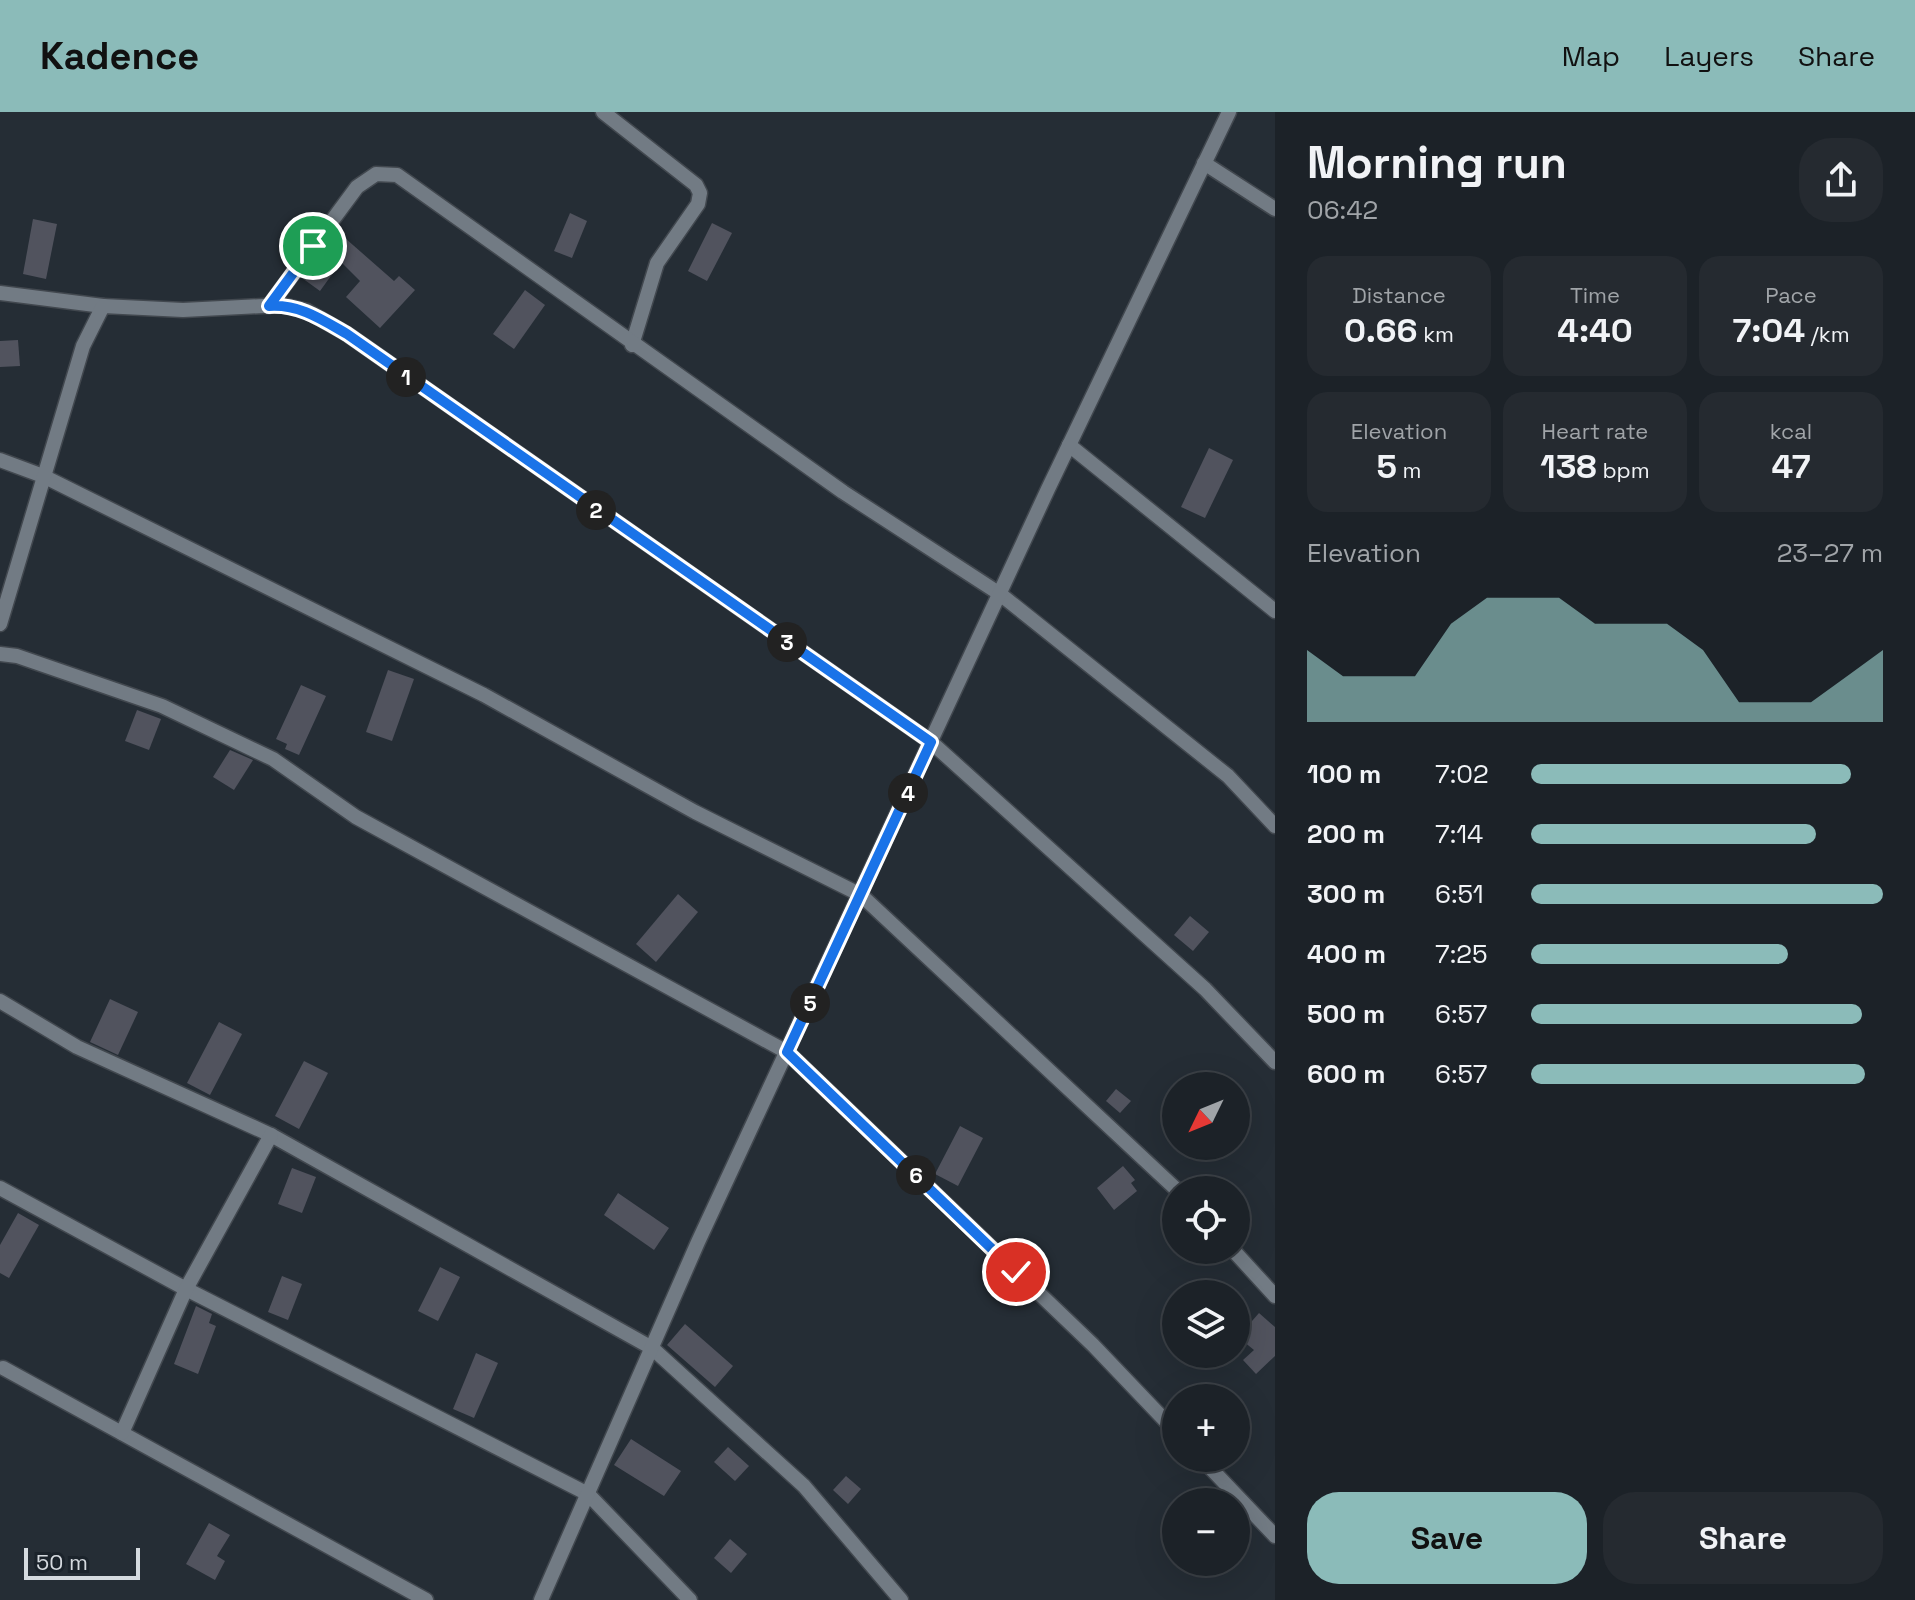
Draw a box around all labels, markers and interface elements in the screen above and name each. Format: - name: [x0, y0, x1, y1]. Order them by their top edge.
- text: Kadence: [40, 32, 199, 80]
- text: Map: [1562, 38, 1620, 74]
- text: Layers: [1664, 38, 1754, 74]
- text: Share: [1798, 38, 1875, 74]
- text: Morning run: [1307, 135, 1567, 191]
- button: share: [1799, 138, 1883, 222]
- text: 06:42: [1307, 193, 1378, 227]
- pin: [279, 212, 347, 280]
- icon: arrive: [291, 224, 335, 268]
- text: Distance: [1352, 281, 1446, 309]
- text: Time: [1570, 281, 1620, 309]
- text: Pace: [1765, 281, 1817, 309]
- text: 0.66: [1344, 309, 1418, 352]
- text: 4:40: [1557, 309, 1633, 352]
- text: 7:04: [1732, 309, 1805, 352]
- text: km: [1418, 320, 1454, 348]
- text: /km: [1805, 320, 1850, 348]
- pin: 1: [386, 357, 426, 397]
- text: 1: [401, 363, 411, 391]
- text: Elevation: [1351, 417, 1447, 445]
- text: Heart rate: [1542, 417, 1648, 445]
- text: kcal: [1770, 417, 1812, 445]
- text: 5: [1377, 445, 1397, 488]
- text: 138: [1540, 445, 1597, 488]
- text: 47: [1771, 445, 1811, 488]
- text: m: [1397, 456, 1421, 484]
- text: bpm: [1597, 456, 1650, 484]
- pin: 2: [576, 490, 616, 530]
- text: 2: [589, 496, 603, 524]
- text: Elevation: [1307, 536, 1421, 570]
- text: 23–27 m: [1777, 536, 1883, 570]
- pin: 3: [767, 622, 807, 662]
- text: 3: [780, 628, 794, 656]
- text: 100 m: [1307, 757, 1381, 791]
- text: 7:02: [1435, 757, 1489, 791]
- pin: 4: [888, 773, 928, 813]
- text: 4: [901, 779, 915, 807]
- text: 200 m: [1307, 817, 1385, 851]
- text: 7:14: [1435, 817, 1483, 851]
- text: 300 m: [1307, 877, 1385, 911]
- text: 6:51: [1435, 877, 1484, 911]
- text: 400 m: [1307, 937, 1386, 971]
- text: 7:25: [1435, 937, 1488, 971]
- pin: 5: [790, 983, 830, 1023]
- text: 5: [803, 989, 817, 1017]
- text: 500 m: [1307, 997, 1385, 1031]
- text: 6:57: [1435, 997, 1487, 1031]
- text: 600 m: [1307, 1057, 1386, 1091]
- text: 6:57: [1435, 1057, 1487, 1091]
- north arrow: [1162, 1072, 1250, 1160]
- map controls: [1162, 1072, 1250, 1576]
- pin: 6: [896, 1155, 936, 1195]
- text: 6: [909, 1161, 923, 1189]
- button: locate: [1162, 1176, 1250, 1264]
- pin: [982, 1238, 1050, 1306]
- icon: check: [994, 1250, 1038, 1294]
- button: layers: [1162, 1280, 1250, 1368]
- button: +: [1162, 1384, 1250, 1472]
- button: −: [1162, 1488, 1250, 1576]
- button: Save: [1307, 1492, 1587, 1584]
- button: Share: [1603, 1492, 1883, 1584]
- scale bar: [24, 1544, 140, 1580]
- text: 50 m: [36, 1548, 88, 1576]

